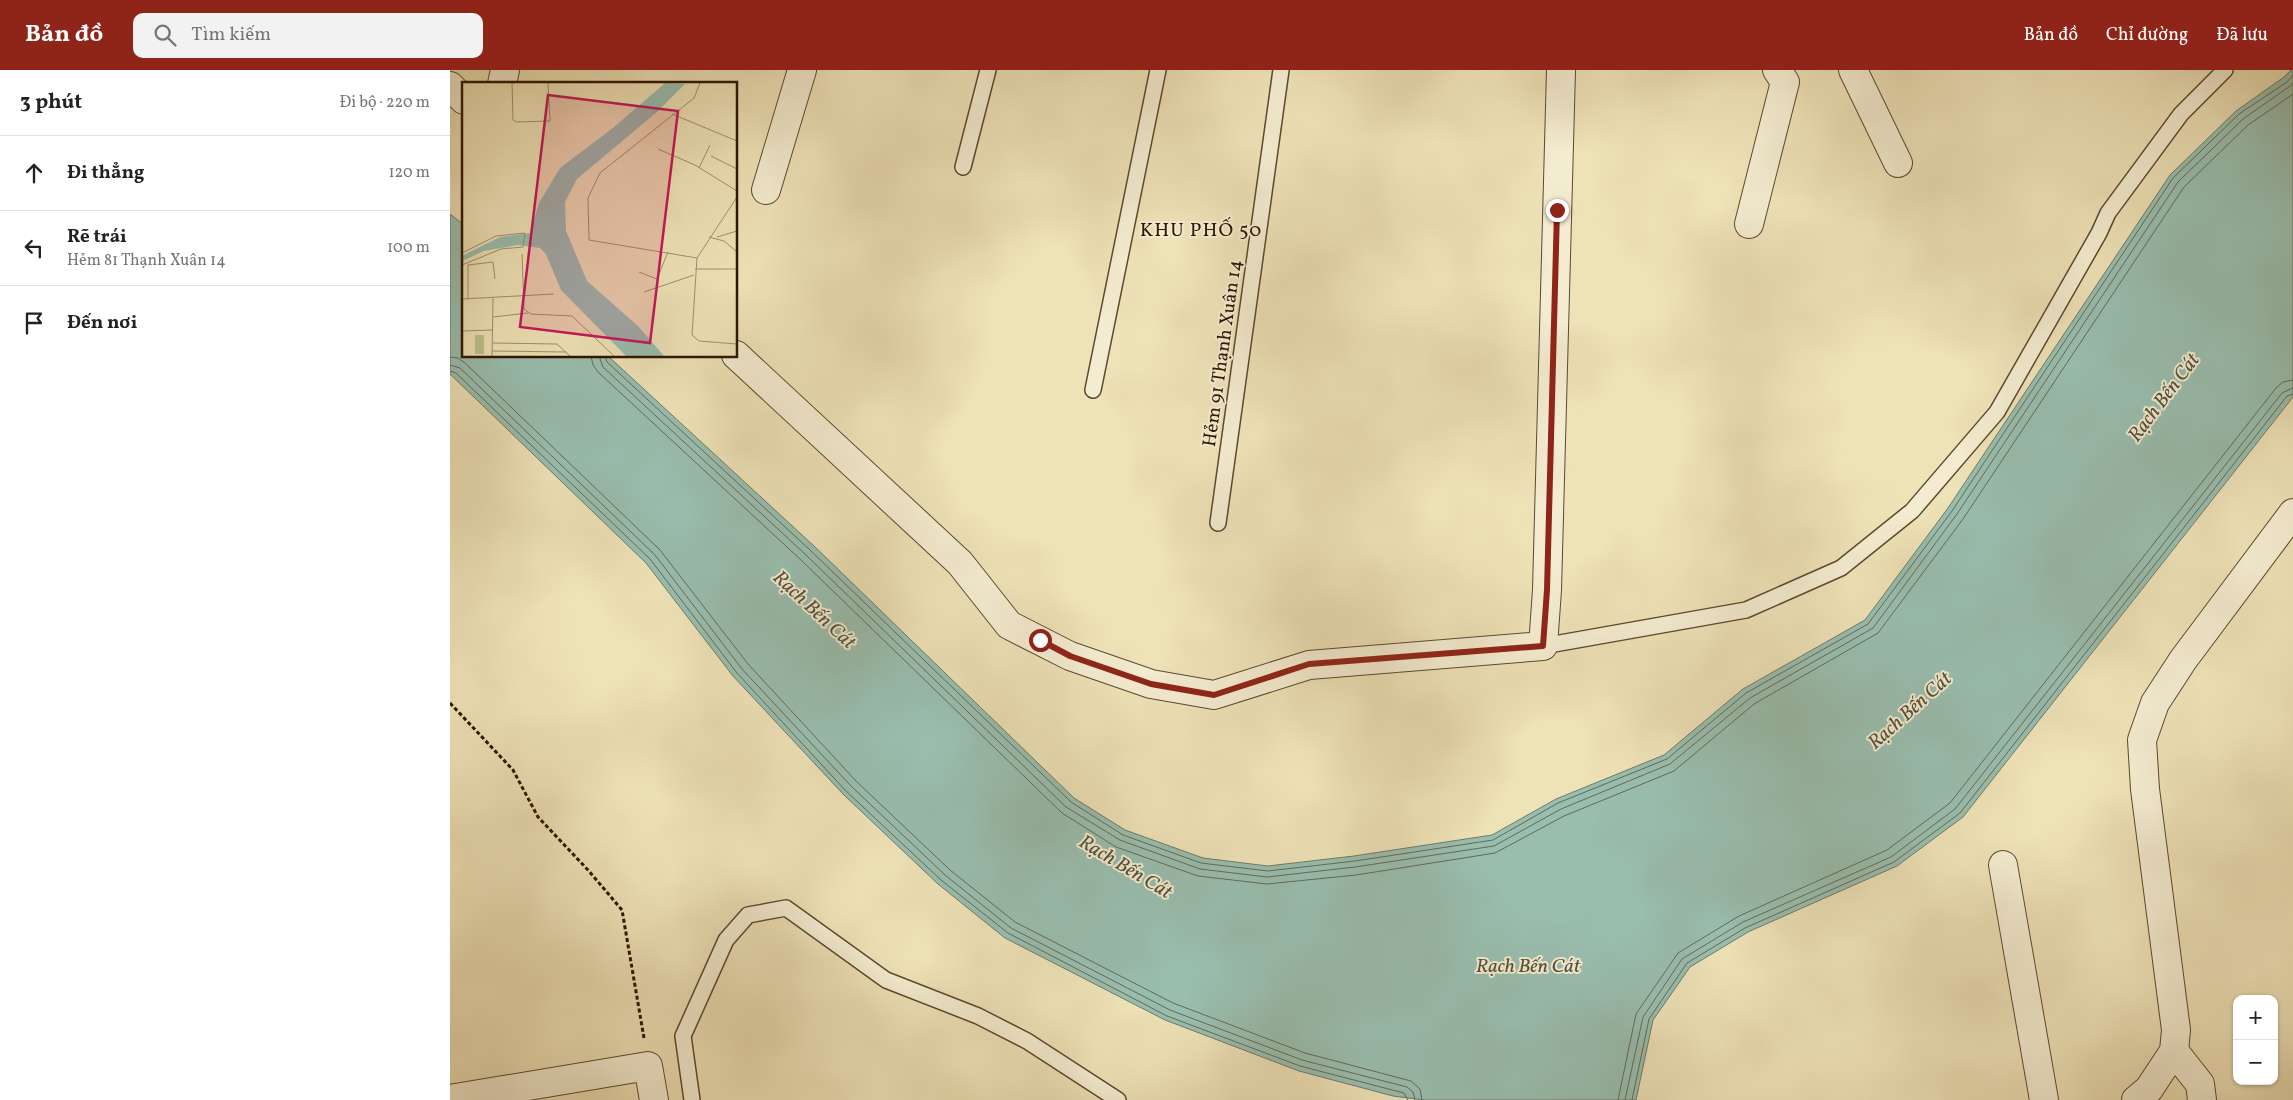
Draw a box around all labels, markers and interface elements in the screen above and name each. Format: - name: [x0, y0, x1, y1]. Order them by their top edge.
- search box: [133, 13, 483, 58]
- text: Bản đồ: [25, 18, 103, 52]
- icon: search: [151, 21, 179, 49]
- text: Tìm kiếm: [191, 22, 271, 48]
- text: Bản đồ: [2024, 23, 2078, 48]
- text: Chỉ đường: [2106, 23, 2188, 48]
- text: Đã lưu: [2216, 23, 2268, 48]
- inset map: [462, 82, 738, 358]
- text: 3 phút: [20, 88, 82, 117]
- text: Đi bộ · 220 m: [340, 92, 430, 114]
- icon: ahead: [20, 159, 48, 187]
- text: Đi thẳng: [67, 160, 144, 186]
- text: 120 m: [388, 162, 430, 184]
- route end: [1546, 199, 1569, 222]
- district label: KHU PHỐ 50: [1140, 217, 1262, 245]
- text: Rẽ trái: [67, 224, 127, 250]
- icon: left: [20, 234, 48, 262]
- text: 100 m: [387, 237, 430, 259]
- text: Hẻm 81 Thạnh Xuân 14: [67, 250, 226, 272]
- street label: Hẻm 91 Thạnh Xuân 14: [1197, 258, 1249, 449]
- icon: arrive: [20, 309, 48, 337]
- text: Đến nơi: [67, 310, 137, 336]
- water label: Rạch Bến Cát: [2122, 348, 2208, 448]
- water label: Rạch Bến Cát: [766, 565, 862, 657]
- route start: [1029, 629, 1052, 652]
- water label: Rạch Bến Cát: [1862, 666, 1959, 757]
- water label: Rạch Bến Cát: [1073, 829, 1177, 907]
- water label: Rạch Bến Cát: [1476, 953, 1581, 981]
- map controls: [2233, 995, 2278, 1085]
- button: +: [2233, 995, 2278, 1040]
- button: −: [2233, 1040, 2278, 1085]

